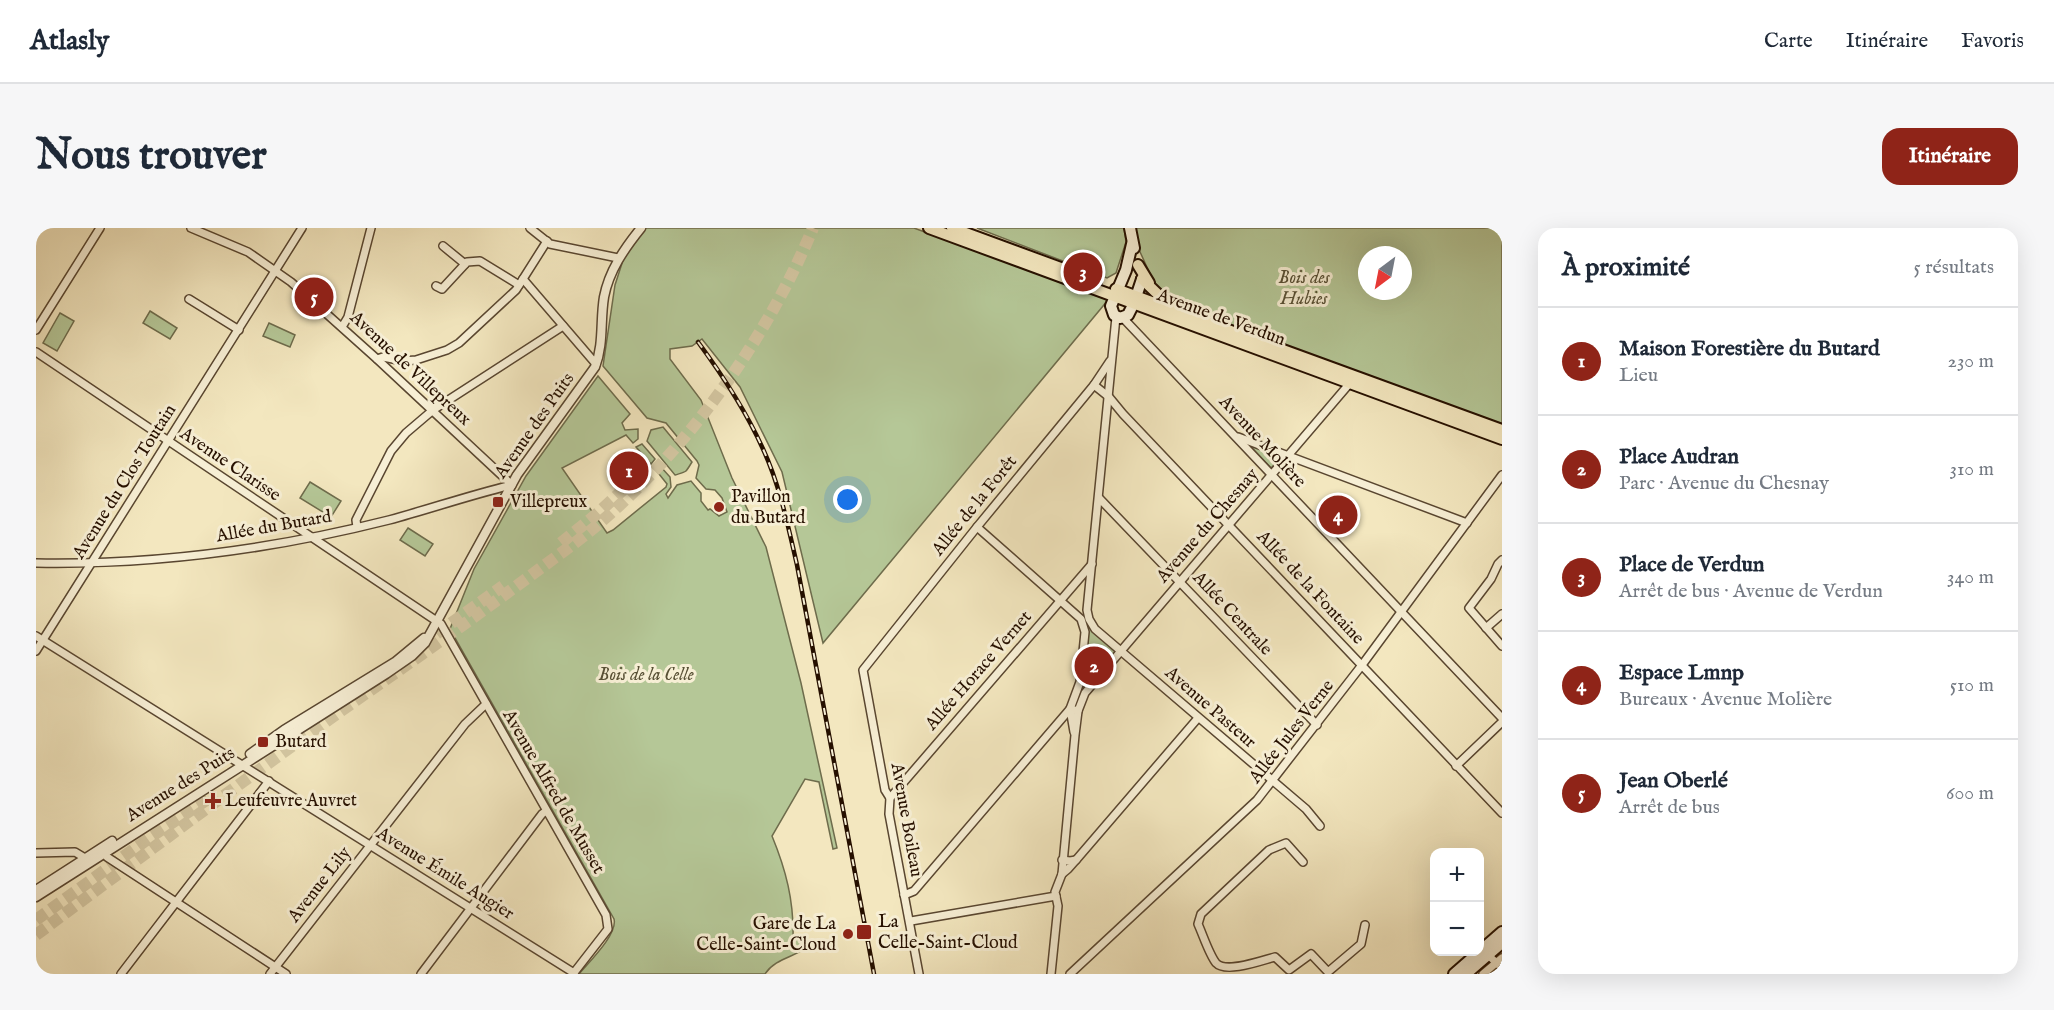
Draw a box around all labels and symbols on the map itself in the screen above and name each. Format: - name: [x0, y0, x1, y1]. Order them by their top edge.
- north arrow: [1358, 246, 1412, 300]
- pin: 3: [1064, 250, 1102, 294]
- park label: Bois des Hubies: [1278, 267, 1331, 311]
- pin: 5: [294, 274, 334, 320]
- street label: Avenue de Verdun: [1153, 284, 1289, 352]
- street label: Avenue de Villepreux: [344, 306, 476, 431]
- street label: Avenue des Puits: [489, 369, 580, 484]
- street label: Avenue Molière: [1213, 390, 1311, 493]
- street label: Avenue du Clos Toutain: [67, 400, 182, 565]
- street label: Avenue Clarisse: [174, 422, 285, 507]
- pin: 1: [610, 448, 648, 494]
- street label: Allée de la Forêt: [927, 451, 1023, 562]
- street label: Avenue du Chesnay: [1151, 464, 1264, 589]
- your location: [833, 485, 862, 514]
- place label: Pavillon du Butard: [731, 486, 806, 530]
- place label: Villepreux: [509, 491, 588, 514]
- pin: 4: [1318, 492, 1358, 538]
- marker: Villepreux: [491, 495, 505, 509]
- marker: Pavillon du Butard: [712, 500, 726, 514]
- street label: Allée du Butard: [214, 505, 334, 549]
- street label: Allée de la Fontaine: [1250, 525, 1369, 650]
- street label: Allée Centrale: [1187, 566, 1277, 661]
- street label: Allée Horace Vernet: [920, 606, 1037, 736]
- pin: 2: [1074, 644, 1114, 688]
- street label: Avenue Pasteur: [1159, 661, 1261, 754]
- park label: Bois de la Celle: [598, 664, 694, 687]
- street label: Allée Jules Verne: [1244, 675, 1340, 789]
- street label: Avenue Alfred de Musset: [496, 705, 609, 878]
- place label: Butard: [275, 731, 327, 754]
- marker: Butard: [256, 735, 270, 749]
- street label: Avenue des Puits: [121, 742, 240, 828]
- street label: Avenue Boileau: [884, 760, 927, 879]
- place label: Leufeuvre Auvret: [225, 790, 357, 813]
- marker: Leufeuvre Auvret: [206, 794, 220, 808]
- street label: Avenue Émile Augier: [371, 820, 519, 926]
- street label: Avenue Lily: [283, 842, 357, 928]
- place label: La Celle-Saint-Cloud: [878, 911, 1018, 955]
- place label: Gare de La Celle-Saint-Cloud: [696, 913, 836, 957]
- marker: La Celle-Saint-Cloud: [855, 923, 873, 941]
- marker: Gare de La Celle-Saint-Cloud: [841, 927, 855, 941]

